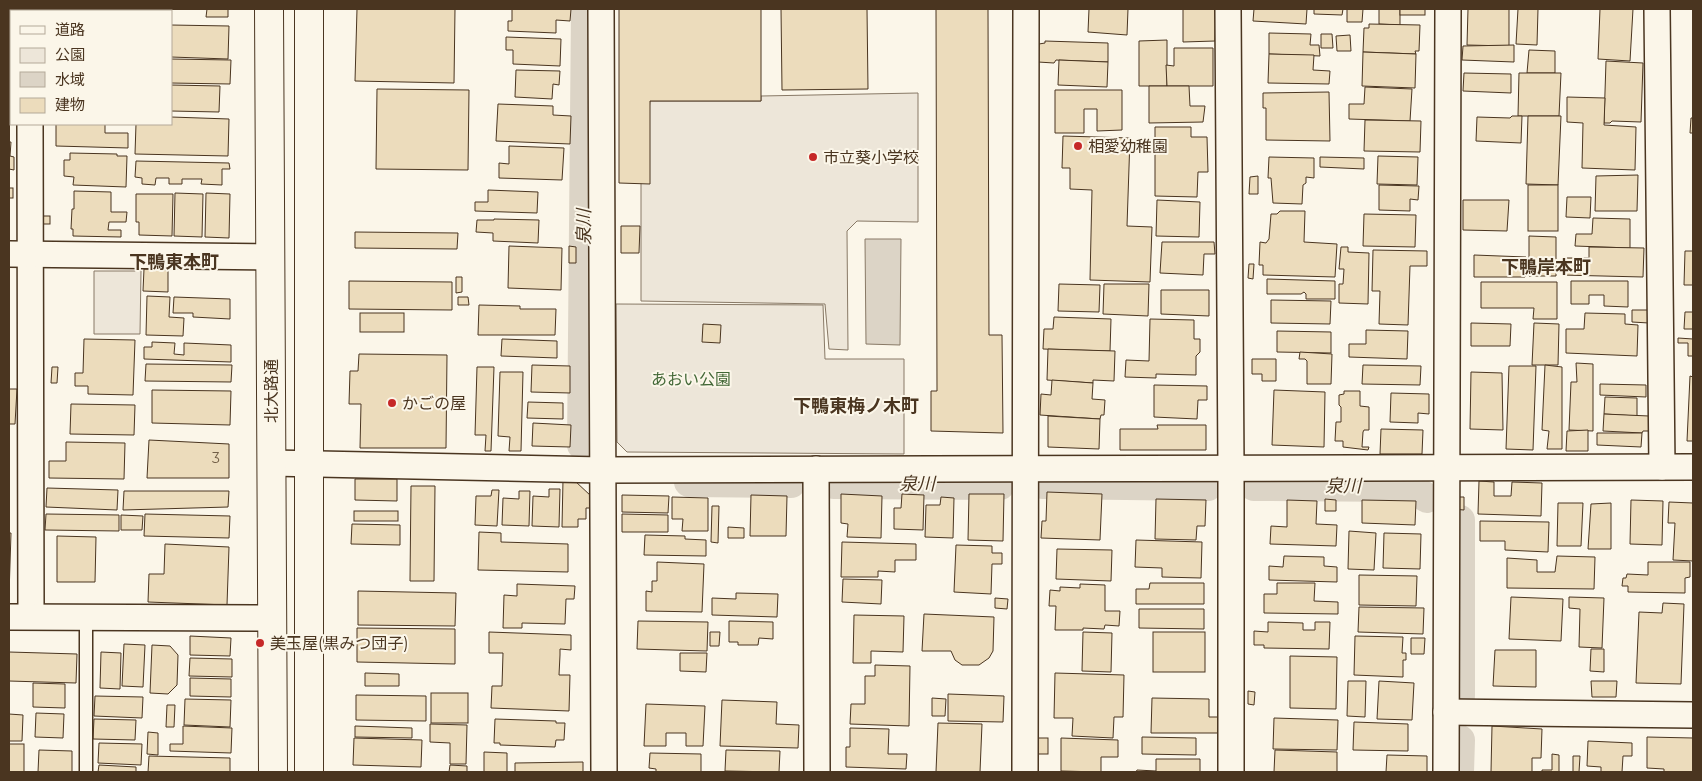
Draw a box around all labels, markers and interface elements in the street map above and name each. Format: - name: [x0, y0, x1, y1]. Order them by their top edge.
- legend: [10, 10, 172, 125]
- text: 道路: [55, 20, 85, 39]
- text: 公園: [55, 45, 85, 64]
- text: 水域: [55, 70, 85, 89]
- text: 建物: [55, 95, 85, 114]
- place label: 相愛幼稚園: [1088, 137, 1168, 156]
- marker: 相愛幼稚園: [1072, 140, 1084, 152]
- place label: 市立葵小学校: [823, 148, 919, 167]
- marker: 市立葵小学校: [807, 151, 819, 163]
- water label: 泉川: [573, 207, 595, 245]
- district label: 下鴨東本町: [129, 251, 219, 273]
- district label: 下鴨岸本町: [1501, 256, 1591, 278]
- street label: 北大路通: [262, 359, 281, 423]
- park label: あおい公園: [651, 370, 731, 389]
- place label: かごの屋: [402, 394, 466, 413]
- district label: 下鴨東梅ノ木町: [793, 395, 919, 417]
- marker: かごの屋: [386, 397, 398, 409]
- house number: 3: [212, 449, 220, 467]
- water label: 泉川: [899, 473, 937, 495]
- water label: 泉川: [1325, 475, 1363, 497]
- place label: 美玉屋(黒みつ団子): [270, 634, 409, 653]
- marker: 美玉屋(黒みつ団子): [254, 637, 266, 649]

